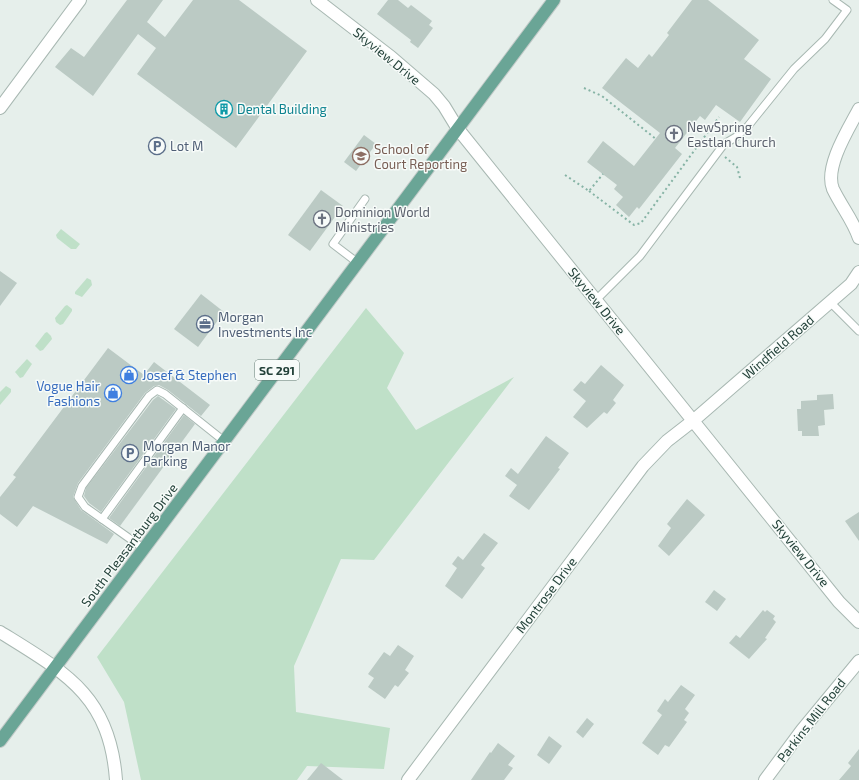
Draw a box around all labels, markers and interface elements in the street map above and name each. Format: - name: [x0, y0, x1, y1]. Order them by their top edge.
- street label: Skyview Drive: [350, 24, 424, 88]
- building icon: Dental Building: [214, 99, 234, 119]
- place label: Dental Building: [237, 101, 327, 117]
- place label: NewSpring Eastlan Church: [687, 119, 776, 150]
- church icon: NewSpring Eastlan Church: [664, 124, 684, 144]
- parking icon: Lot M: [147, 136, 167, 156]
- place label: Lot M: [170, 138, 203, 154]
- place label: School of Court Reporting: [374, 141, 467, 172]
- school or university icon: School of Court Reporting: [351, 146, 371, 166]
- place label: Dominion World Ministries: [335, 204, 430, 235]
- church icon: Dominion World Ministries: [312, 209, 332, 229]
- street label: Skyview Drive: [565, 264, 629, 338]
- place label: Morgan Investments Inc: [218, 309, 312, 340]
- street label: Windfield Road: [739, 312, 817, 382]
- office icon: Morgan Investments Inc: [195, 314, 215, 334]
- road number: SC 291: [255, 360, 299, 380]
- shop icon: Josef & Stephen: [119, 365, 139, 385]
- place label: Josef & Stephen: [142, 367, 237, 383]
- place label: Vogue Hair Fashions: [36, 378, 100, 409]
- shop icon: Vogue Hair Fashions: [103, 383, 123, 403]
- place label: Morgan Manor Parking: [143, 438, 230, 469]
- parking icon: Morgan Manor Parking: [120, 443, 140, 463]
- street label: South Pleasantburg Drive: [77, 480, 181, 610]
- street label: Skyview Drive: [769, 516, 833, 590]
- street label: Montrose Drive: [512, 554, 580, 636]
- street label: Parkins Mill Road: [773, 675, 849, 765]

